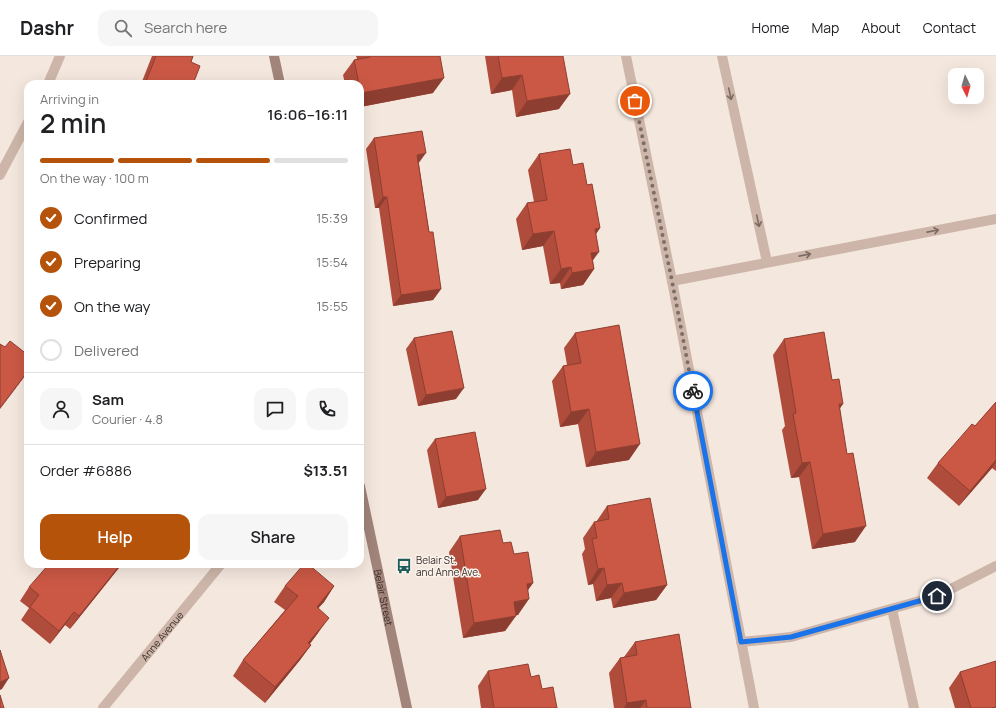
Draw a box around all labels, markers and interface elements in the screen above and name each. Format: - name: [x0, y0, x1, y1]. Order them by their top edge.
- search box: [98, 10, 378, 46]
- text: Dashr: [20, 15, 74, 41]
- icon: search: [112, 17, 134, 39]
- text: Search here: [144, 17, 227, 38]
- text: Home: [752, 18, 789, 37]
- text: Map: [811, 18, 839, 37]
- text: About: [861, 18, 901, 37]
- text: Contact: [923, 18, 976, 37]
- north arrow: [948, 68, 984, 104]
- map controls: [948, 68, 984, 104]
- pin: [618, 84, 652, 118]
- one-way arrow: [727, 87, 735, 100]
- text: Arriving in: [40, 90, 99, 108]
- icon: bag: [624, 90, 646, 112]
- text: 16:06–16:11: [267, 104, 348, 125]
- text: 2 min: [40, 105, 106, 141]
- text: On the way · 100 m: [40, 169, 149, 187]
- icon: check: [40, 207, 62, 229]
- text: Confirmed: [74, 208, 147, 229]
- text: 15:39: [316, 209, 348, 227]
- one-way arrow: [754, 214, 762, 227]
- one-way arrow: [926, 226, 939, 234]
- icon: check: [40, 251, 62, 273]
- one-way arrow: [798, 251, 811, 259]
- text: Preparing: [74, 252, 141, 273]
- text: 15:54: [316, 253, 348, 271]
- icon: check: [40, 295, 62, 317]
- text: On the way: [74, 296, 150, 317]
- text: 15:55: [317, 297, 348, 315]
- text: Delivered: [74, 340, 139, 361]
- courier: [673, 371, 713, 411]
- icon: bike: [682, 380, 704, 402]
- button: person: [40, 388, 82, 430]
- button: chat: [254, 388, 296, 430]
- button: phone: [306, 388, 348, 430]
- text: Sam: [92, 389, 124, 410]
- text: Courier · 4.8: [92, 410, 163, 428]
- text: Order #6886: [40, 460, 132, 481]
- text: $13.51: [303, 460, 348, 481]
- button: Help: [40, 514, 190, 560]
- button: Share: [198, 514, 348, 560]
- place label: Belair St. and Anne Ave.: [416, 553, 480, 579]
- bus stop icon: Belair St. and Anne Ave.: [395, 557, 413, 575]
- street label: Belair Street: [371, 568, 396, 627]
- pin: [920, 579, 954, 613]
- icon: home: [926, 585, 948, 607]
- street label: Anne Avenue: [137, 608, 187, 664]

